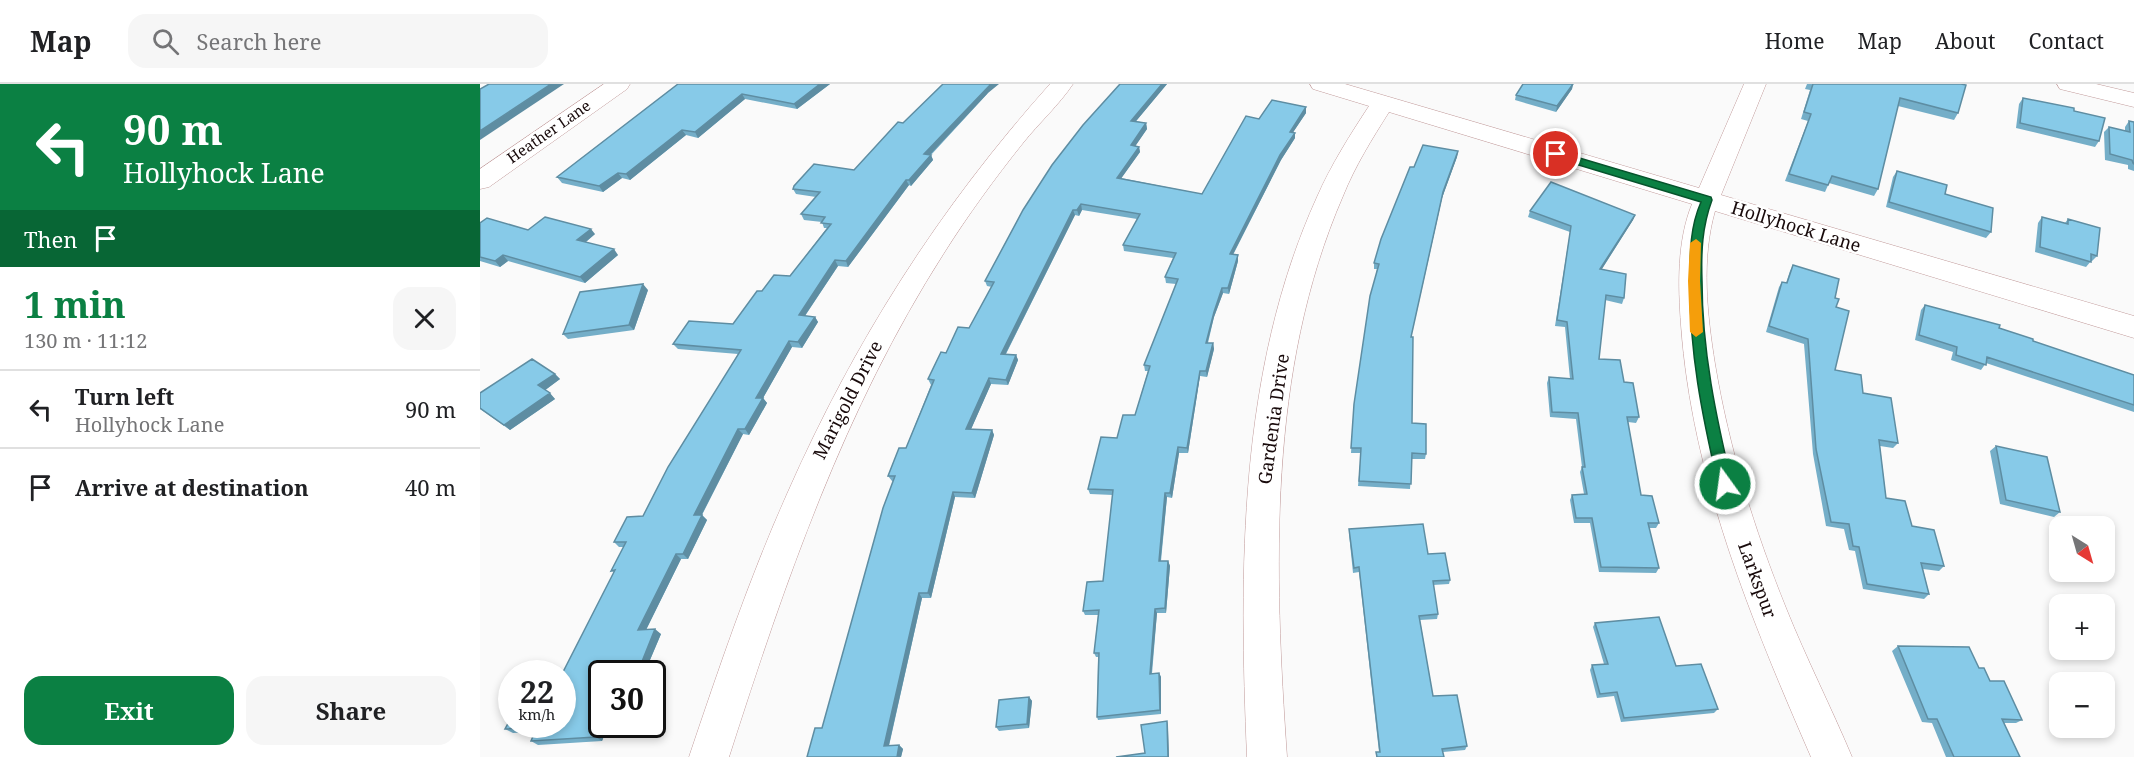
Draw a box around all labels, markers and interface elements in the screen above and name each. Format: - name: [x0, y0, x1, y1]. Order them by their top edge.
- search box: [128, 14, 548, 68]
- text: Map: [30, 22, 92, 60]
- icon: search: [149, 25, 182, 58]
- text: Search here: [197, 26, 321, 56]
- text: Home: [1765, 27, 1825, 55]
- text: Map: [1858, 27, 1902, 55]
- text: About: [1935, 27, 1996, 55]
- text: Contact: [2029, 27, 2104, 55]
- street label: Heather Lane: [503, 95, 594, 167]
- text: 90 m: [123, 100, 223, 157]
- icon: left: [24, 108, 102, 186]
- pin: [1530, 128, 1581, 179]
- icon: arrive: [1539, 137, 1572, 170]
- text: Hollyhock Lane: [123, 154, 325, 191]
- street label: Hollyhock Lane: [1728, 195, 1864, 257]
- icon: arrive: [89, 222, 122, 255]
- text: Then: [24, 224, 77, 254]
- text: 1 min: [24, 280, 126, 329]
- button: close: [393, 287, 456, 350]
- text: 130 m · 11:12: [24, 327, 147, 354]
- street label: Marigold Drive: [807, 336, 887, 463]
- street label: Gardenia Drive: [1252, 352, 1294, 486]
- text: Turn left: [75, 381, 174, 411]
- icon: left: [24, 393, 57, 426]
- text: 90 m: [405, 394, 456, 424]
- text: Hollyhock Lane: [75, 411, 224, 438]
- position arrow: [1693, 452, 1757, 516]
- icon: arrive: [24, 471, 57, 504]
- text: Arrive at destination: [75, 472, 309, 502]
- text: 40 m: [405, 472, 456, 502]
- north arrow: [2049, 516, 2115, 582]
- map controls: [2049, 516, 2115, 738]
- street label: Larkspur: [1733, 538, 1783, 622]
- button: +: [2049, 594, 2115, 660]
- speed limit sign: 30: [588, 660, 666, 738]
- text: 22: [520, 671, 554, 712]
- button: −: [2049, 672, 2115, 738]
- button: Exit: [24, 676, 234, 745]
- button: Share: [246, 676, 456, 745]
- text: km/h: [519, 704, 555, 724]

